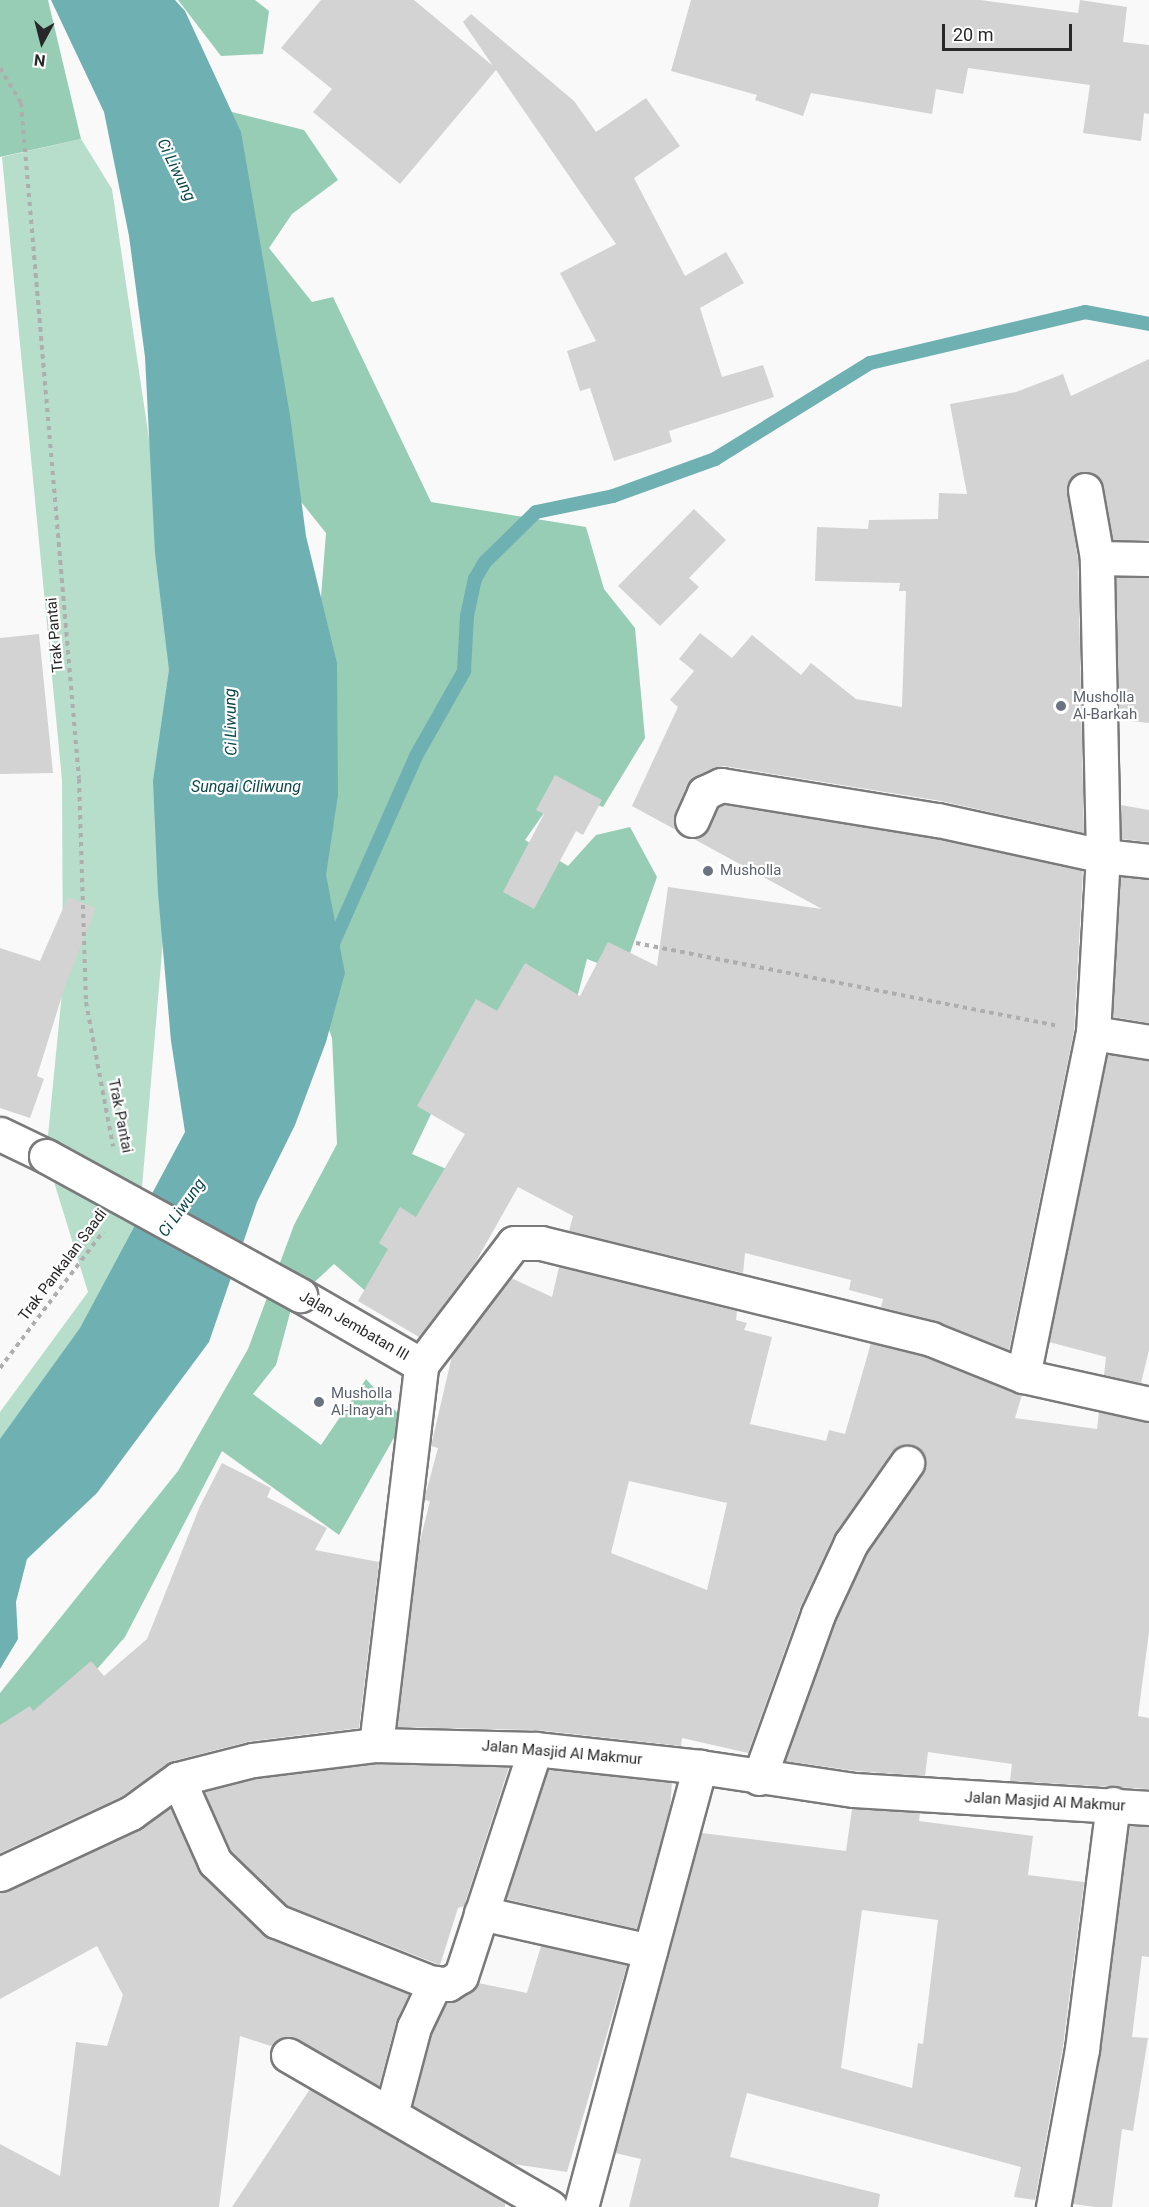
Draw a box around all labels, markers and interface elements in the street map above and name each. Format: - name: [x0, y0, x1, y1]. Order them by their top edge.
- north arrow: [12, 12, 72, 72]
- scale bar: [945, 12, 1076, 50]
- text: 20 m: [953, 24, 993, 45]
- text: N: [33, 50, 47, 70]
- water label: Ci Liwung: [153, 135, 199, 205]
- street label: Trak Pantai: [43, 597, 67, 673]
- water label: Ci Liwung: [221, 688, 241, 756]
- place label: Musholla Al-Barkah: [1073, 688, 1137, 723]
- marker: Musholla Al-Barkah: [1054, 699, 1068, 713]
- water label: Sungai Ciliwung: [191, 777, 301, 797]
- place label: Musholla: [720, 862, 781, 880]
- marker: Musholla: [701, 864, 715, 878]
- street label: Trak Pantai: [104, 1077, 136, 1155]
- water label: Ci Liwung: [154, 1175, 210, 1241]
- street label: Trak Pankalan Saadi: [15, 1206, 111, 1324]
- street label: Jalan Jembatan III: [296, 1287, 412, 1365]
- place label: Musholla Al-Inayah: [331, 1384, 392, 1419]
- marker: Musholla Al-Inayah: [312, 1395, 326, 1409]
- street label: Jalan Masjid Al Makmur: [481, 1737, 643, 1769]
- street label: Jalan Masjid Al Makmur: [964, 1789, 1126, 1815]

